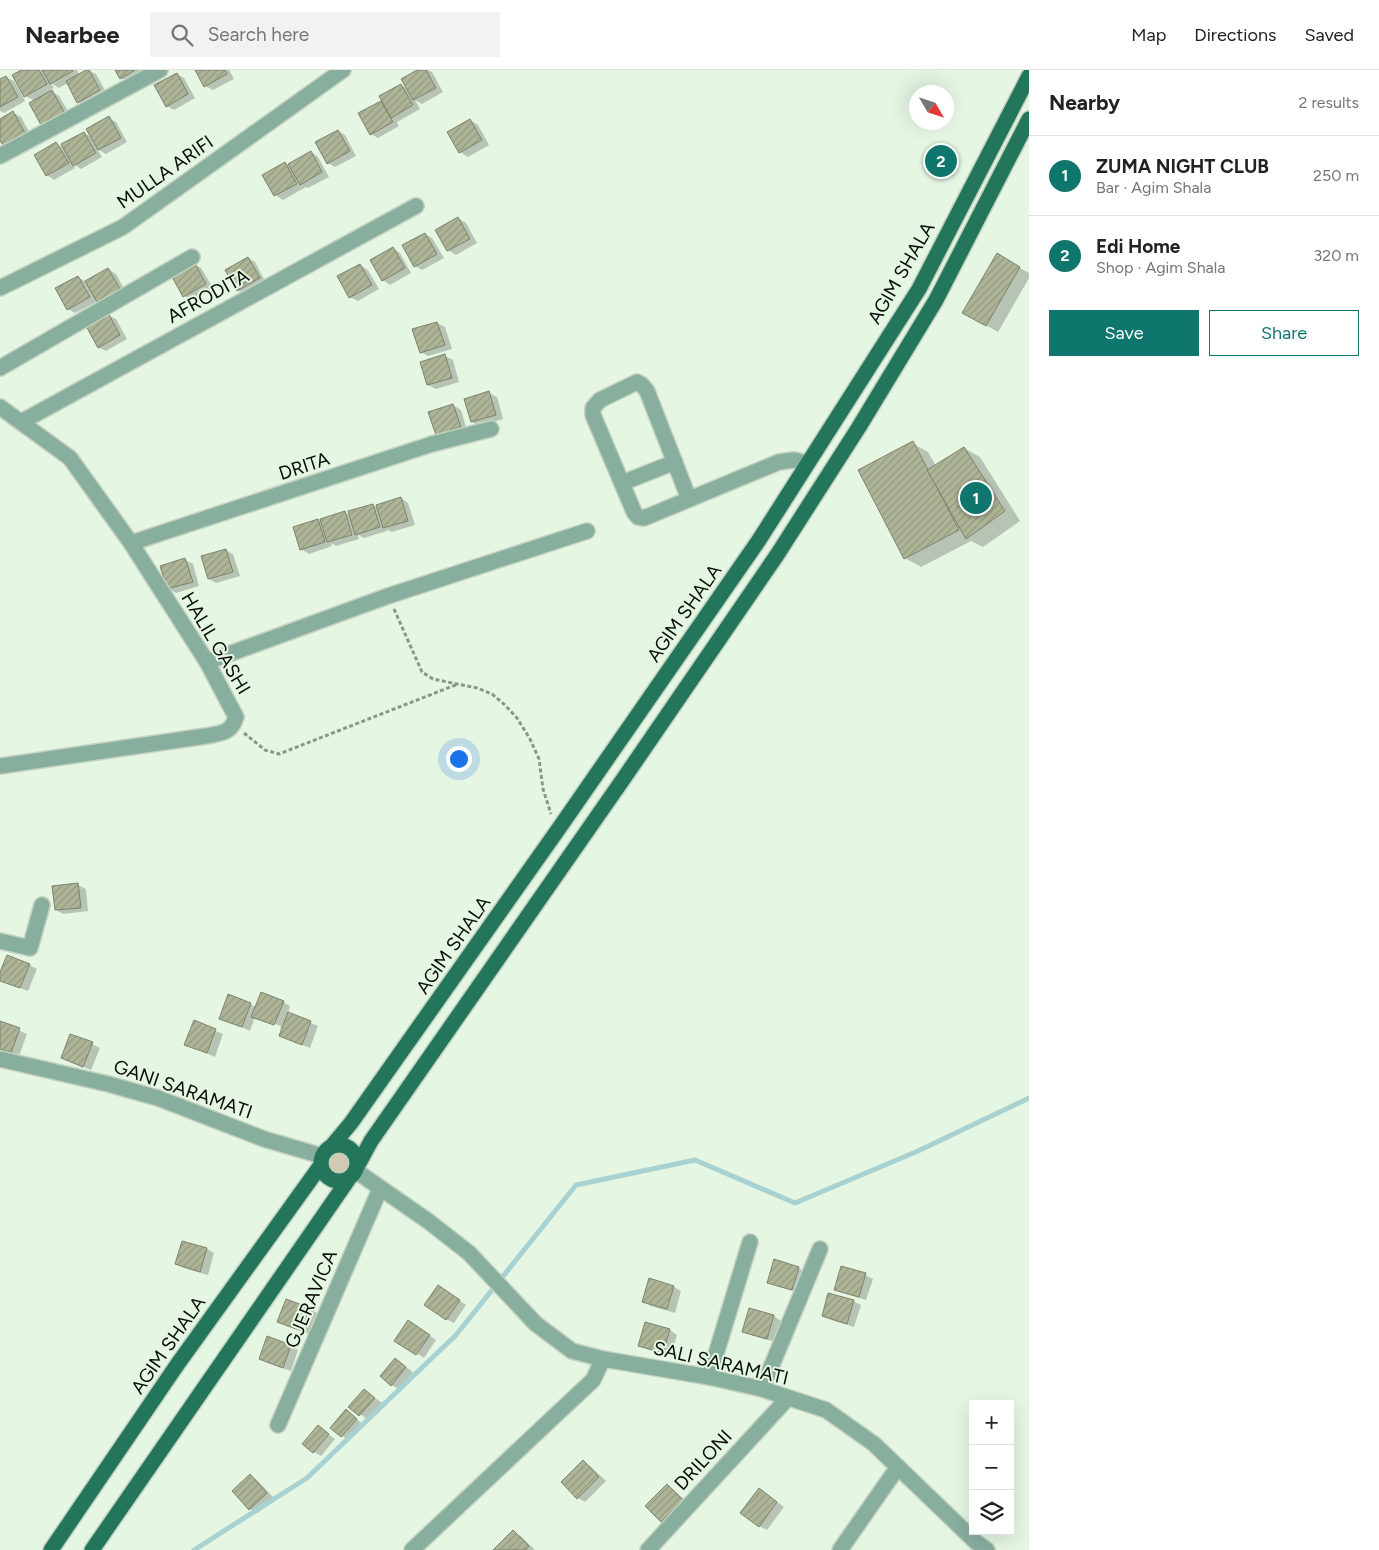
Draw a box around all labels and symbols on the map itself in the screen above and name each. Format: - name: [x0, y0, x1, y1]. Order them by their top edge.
- north arrow: [909, 85, 954, 130]
- street label: MULLA ARIFI: [112, 130, 218, 214]
- pin: 2: [925, 142, 957, 180]
- street label: AGIM SHALA: [863, 218, 940, 328]
- street label: AFRODITA: [163, 264, 253, 328]
- street label: DRITA: [276, 447, 332, 485]
- pin: 1: [960, 479, 992, 517]
- street label: AGIM SHALA: [642, 560, 726, 666]
- street label: HALIL GASHI: [177, 588, 255, 698]
- your location: [446, 746, 472, 772]
- street label: AGIM SHALA: [411, 892, 495, 998]
- street label: GANI SARAMATI: [111, 1054, 255, 1124]
- street label: GJERAVICA: [280, 1246, 342, 1352]
- street label: AGIM SHALA: [126, 1292, 210, 1398]
- street label: SALI SARAMATI: [651, 1336, 791, 1390]
- street label: DRILONI: [669, 1425, 737, 1495]

